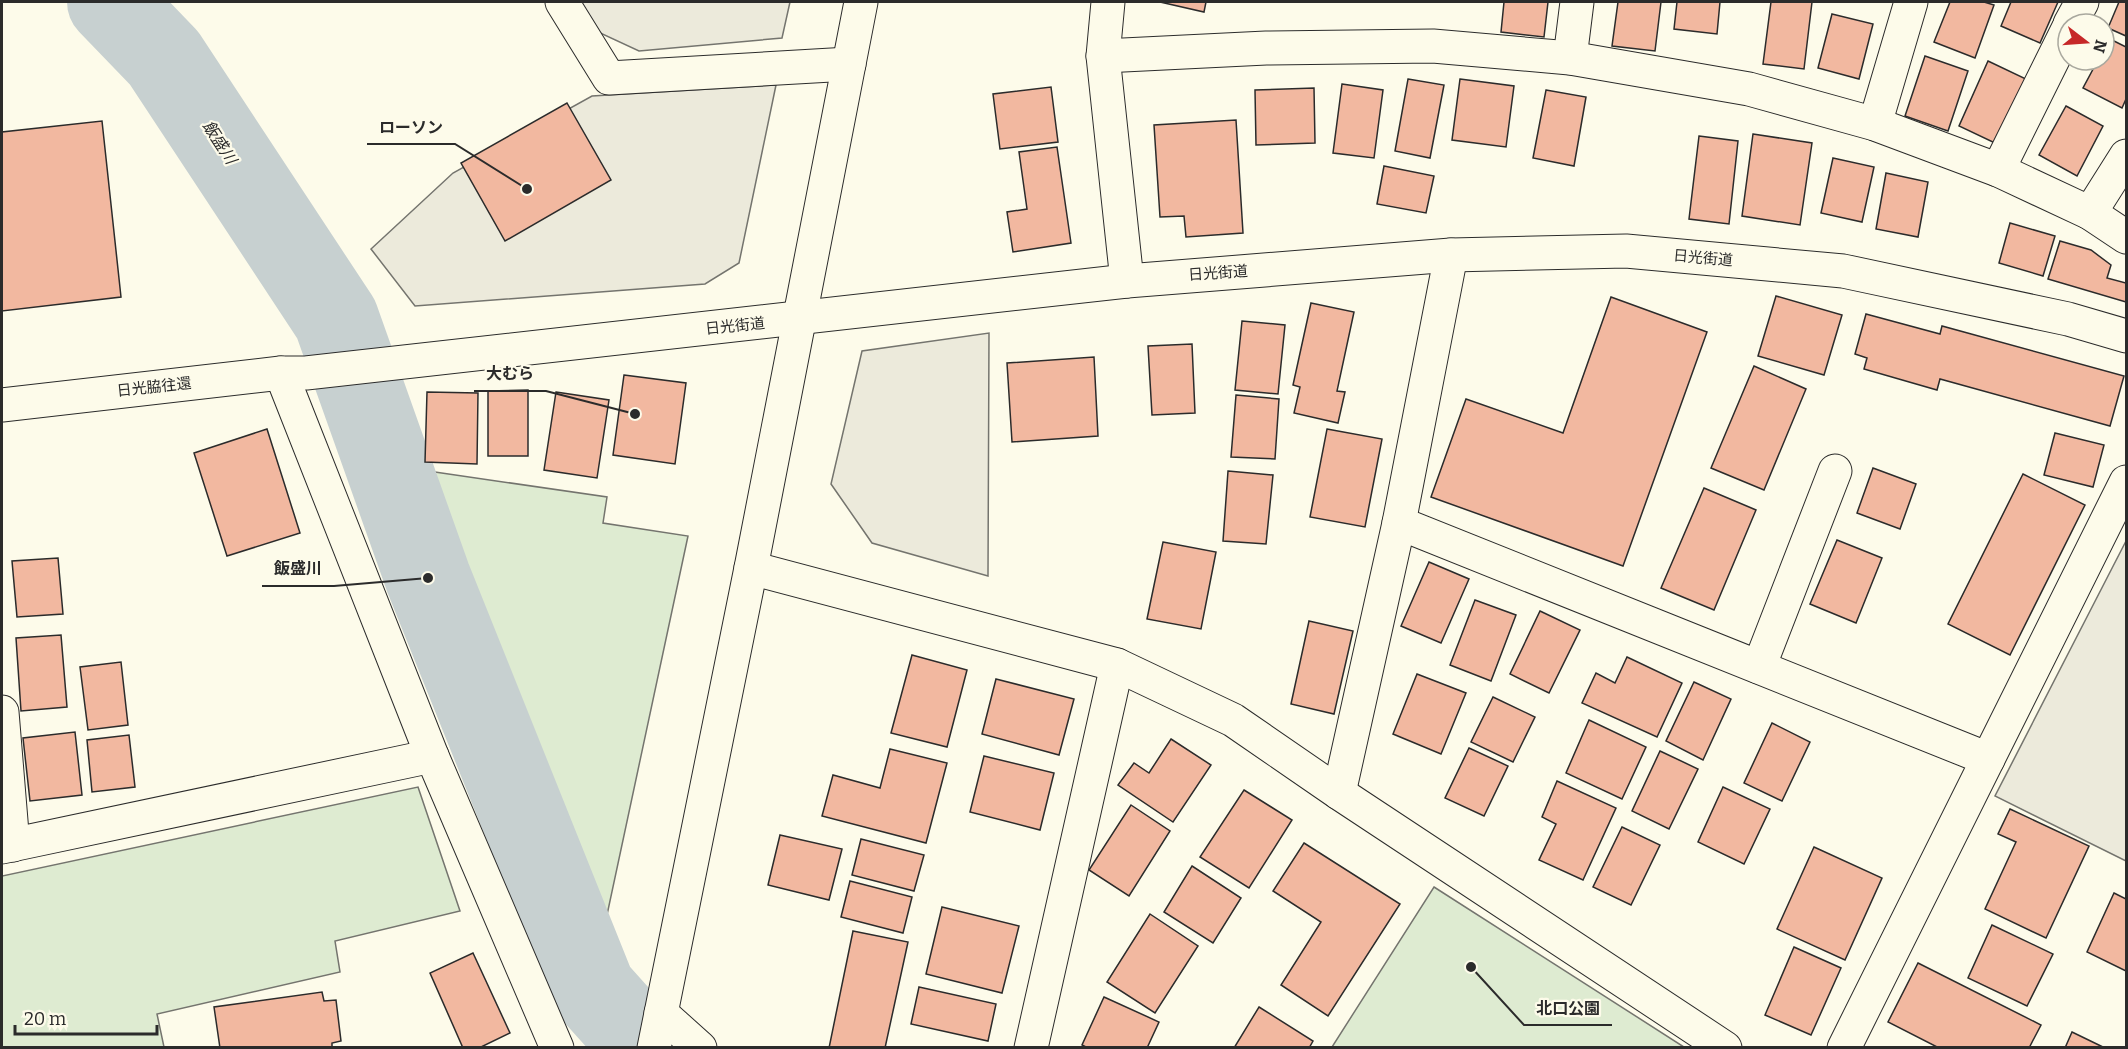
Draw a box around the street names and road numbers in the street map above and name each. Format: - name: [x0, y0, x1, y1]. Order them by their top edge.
- street label: 日光街道: [1672, 246, 1734, 270]
- street label: 日光街道: [1187, 262, 1249, 284]
- street label: 日光街道: [704, 314, 766, 338]
- street label: 日光脇往還: [116, 374, 192, 400]

